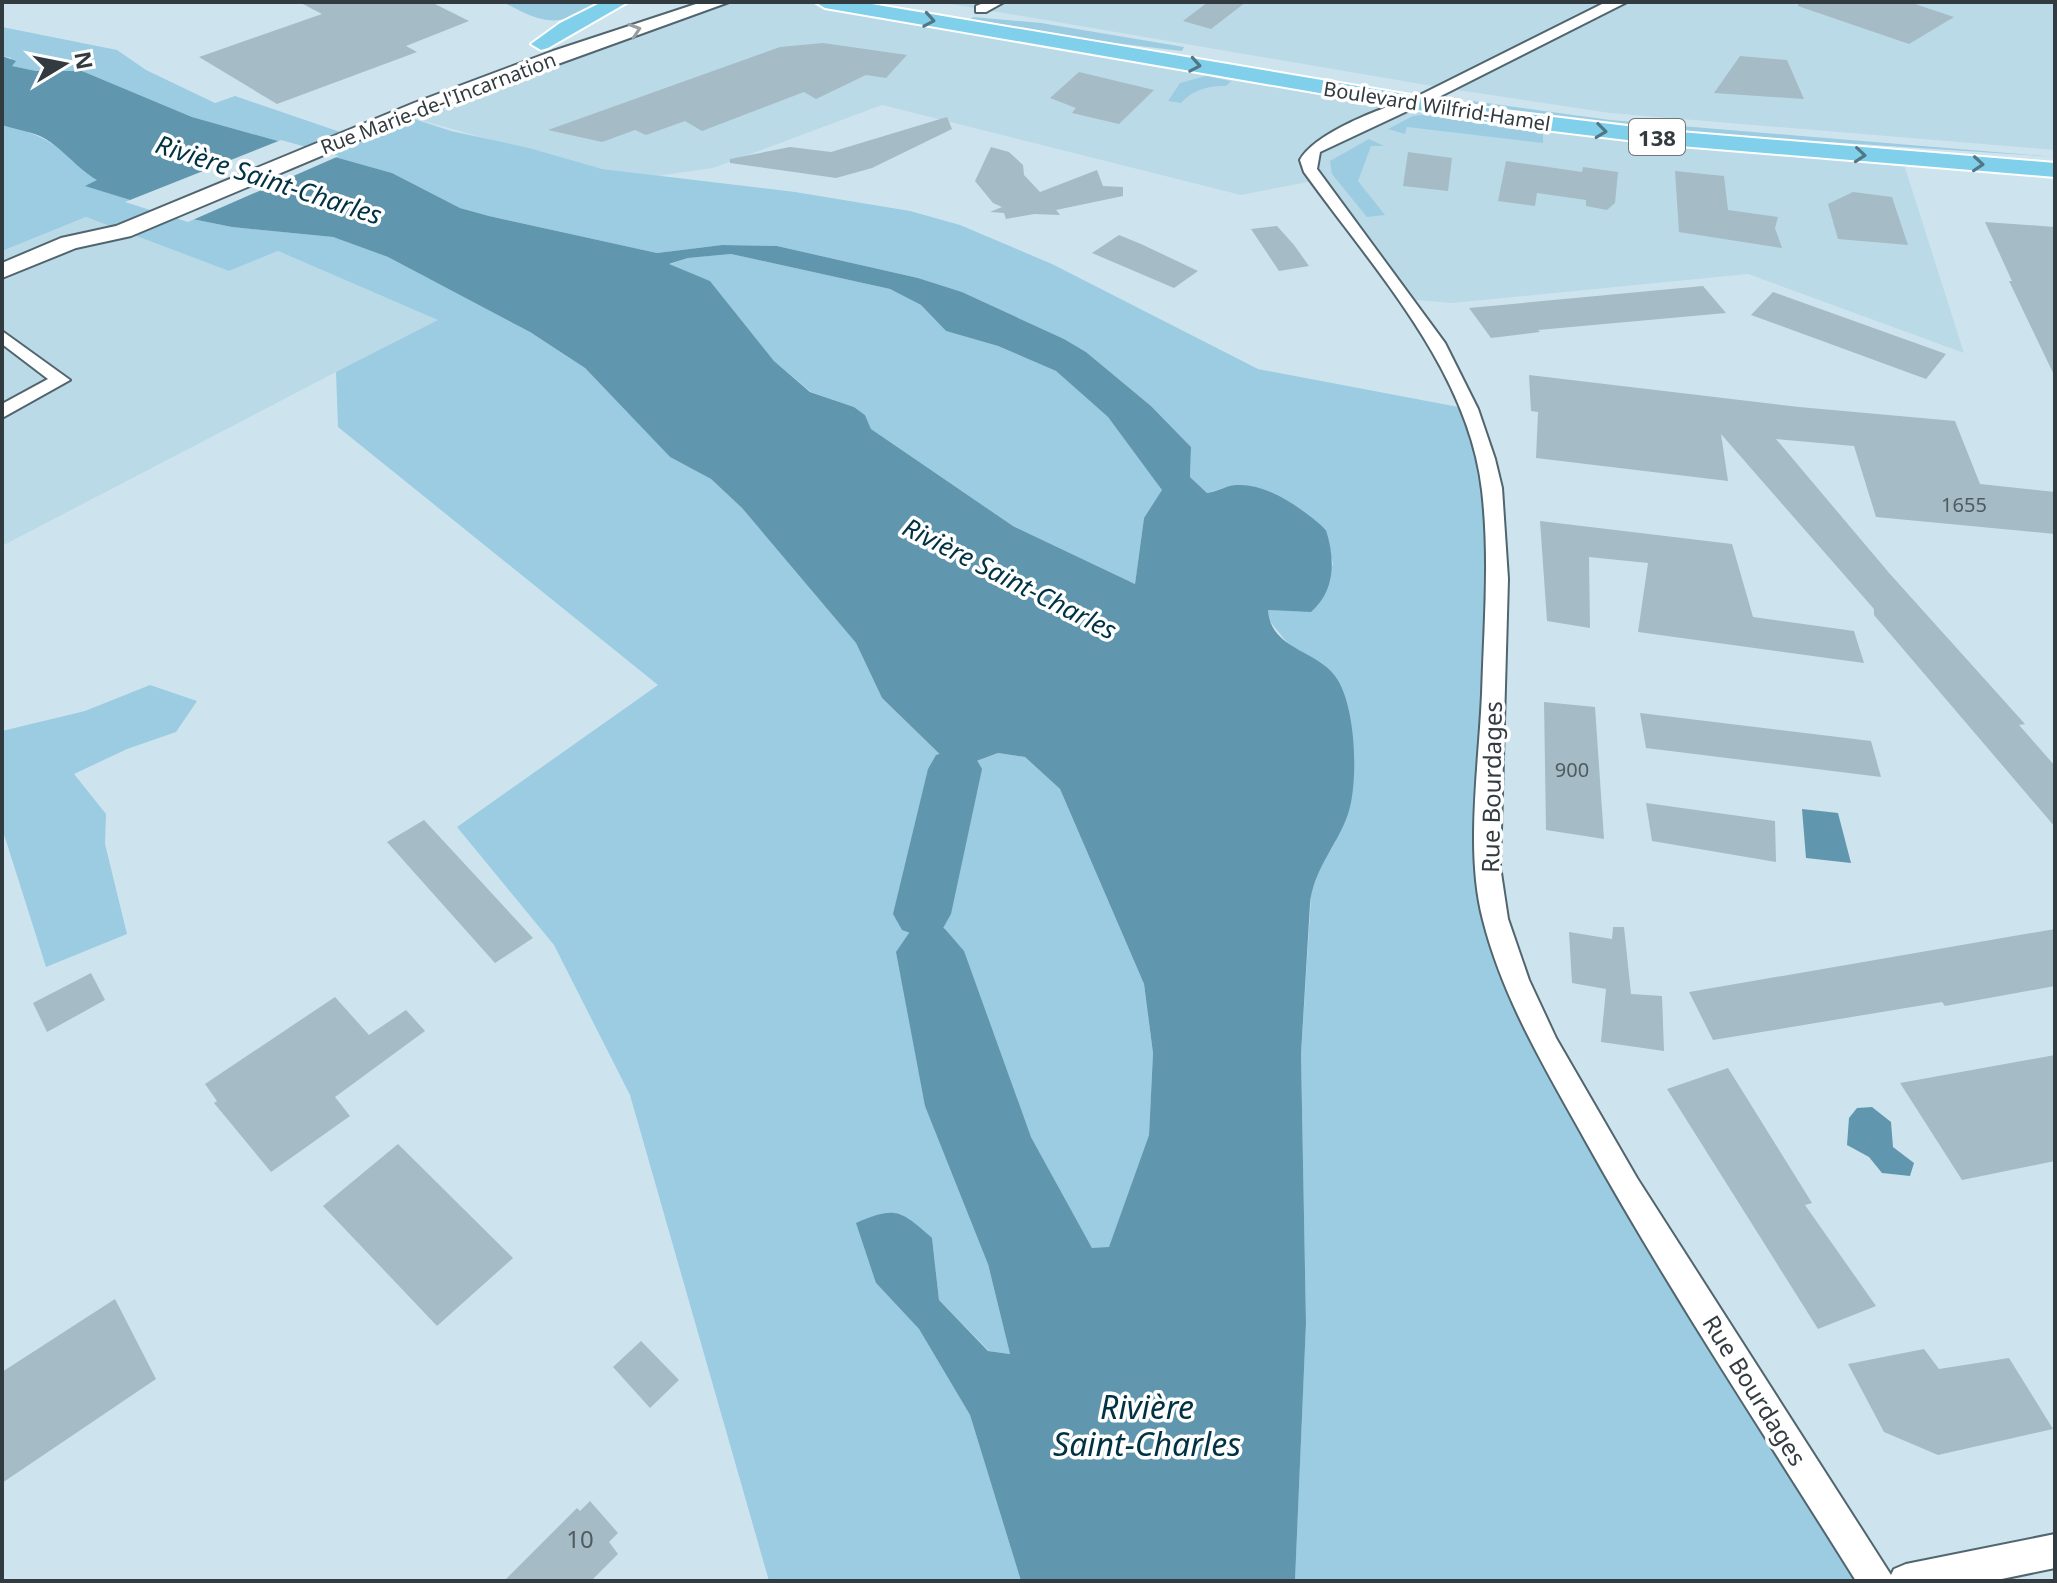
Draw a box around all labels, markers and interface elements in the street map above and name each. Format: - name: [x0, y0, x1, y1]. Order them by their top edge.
- one-way arrow: [923, 11, 936, 28]
- north arrow: [24, 24, 104, 104]
- one-way arrow: [627, 24, 641, 40]
- street label: Rue Marie-de-l'Incarnation: [316, 46, 560, 160]
- text: N: [68, 49, 101, 72]
- one-way arrow: [1188, 56, 1202, 73]
- street label: Boulevard Wilfrid-Hamel: [1322, 75, 1552, 137]
- road number: 138: [1629, 119, 1685, 155]
- one-way arrow: [1594, 122, 1608, 139]
- water label: Rivière Saint-Charles: [151, 125, 387, 233]
- one-way arrow: [1854, 146, 1867, 163]
- one-way arrow: [1972, 155, 1985, 172]
- house number: 1655: [1941, 491, 1987, 518]
- water label: Rivière Saint-Charles: [897, 508, 1123, 648]
- street label: Rue Bourdages: [1473, 701, 1509, 873]
- house number: 900: [1555, 756, 1589, 783]
- street label: Rue Bourdages: [1695, 1308, 1815, 1472]
- water label: Rivière Saint-Charles: [1053, 1385, 1241, 1465]
- house number: 10: [566, 1522, 594, 1555]

